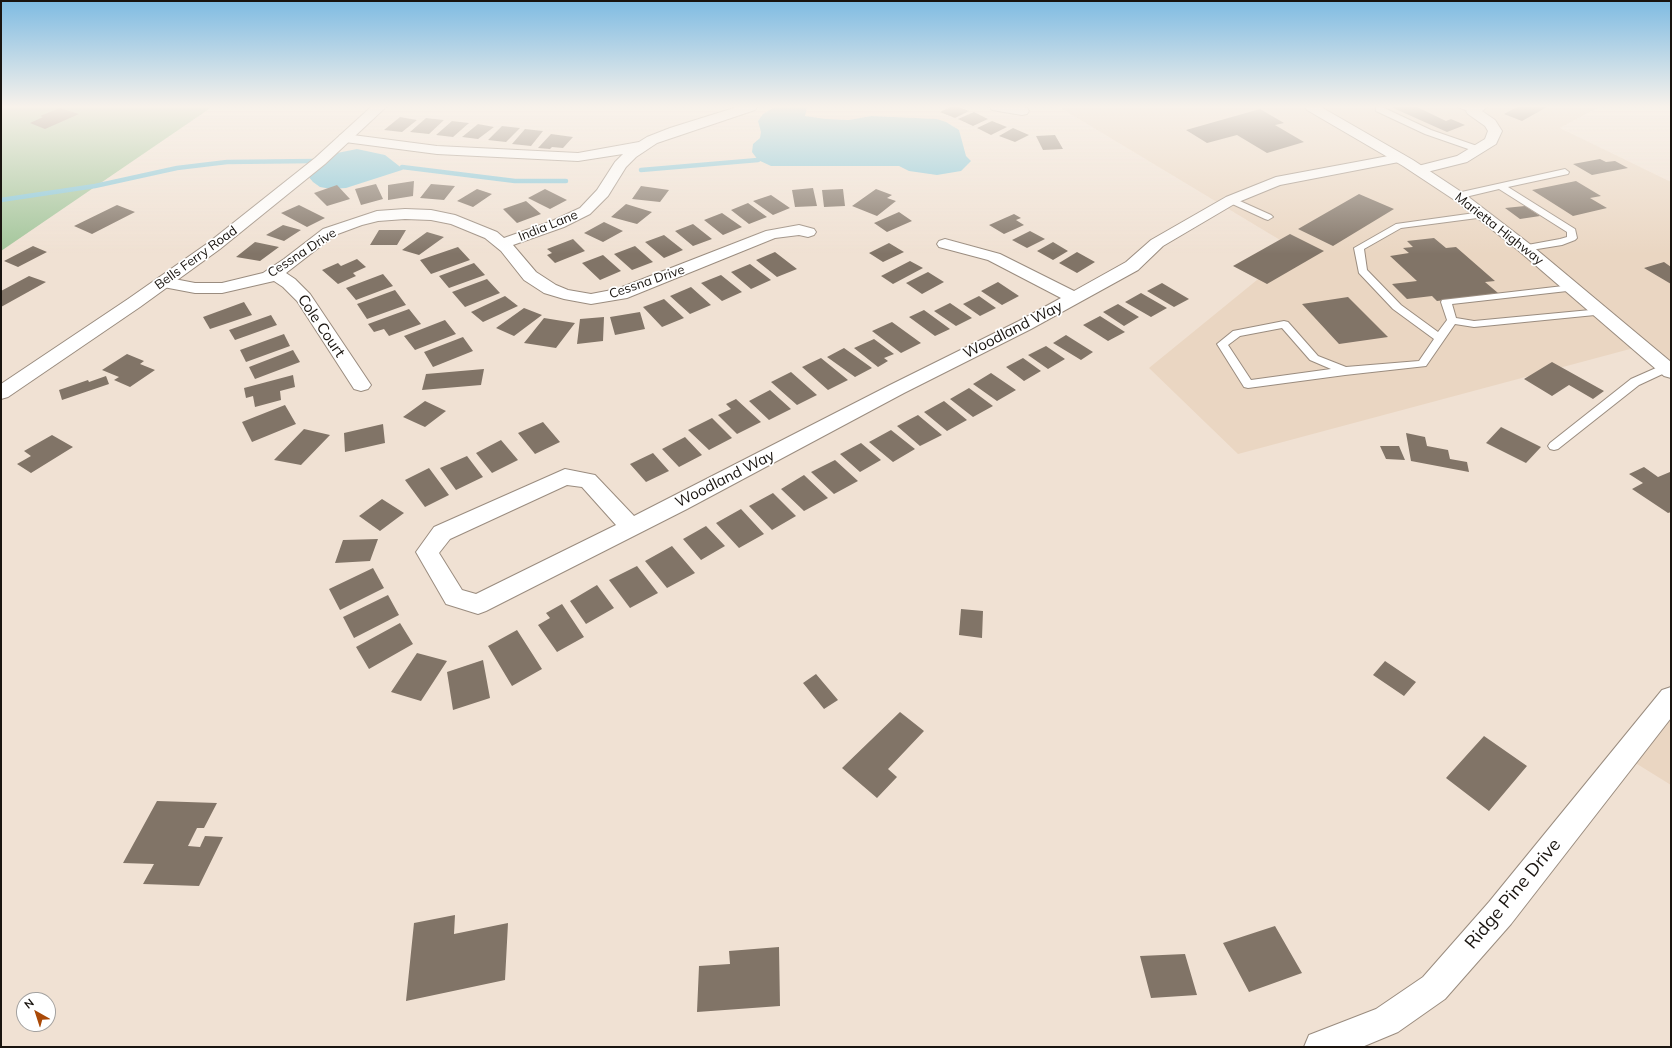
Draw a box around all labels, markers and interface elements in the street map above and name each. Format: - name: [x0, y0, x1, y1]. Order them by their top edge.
- street label: Marietta Highway: [1452, 190, 1546, 268]
- street label: India Lane: [516, 207, 580, 245]
- street label: Bells Ferry Road: [152, 223, 240, 293]
- street label: Cessna Drive: [265, 225, 339, 281]
- street label: Cessna Drive: [607, 262, 687, 302]
- street label: Cole Court: [293, 291, 349, 361]
- street label: Woodland Way: [960, 297, 1066, 363]
- street label: Woodland Way: [672, 446, 778, 512]
- street label: Ridge Pine Drive: [1461, 834, 1565, 954]
- north arrow: [16, 992, 56, 1032]
- text: N: [21, 995, 37, 1012]

